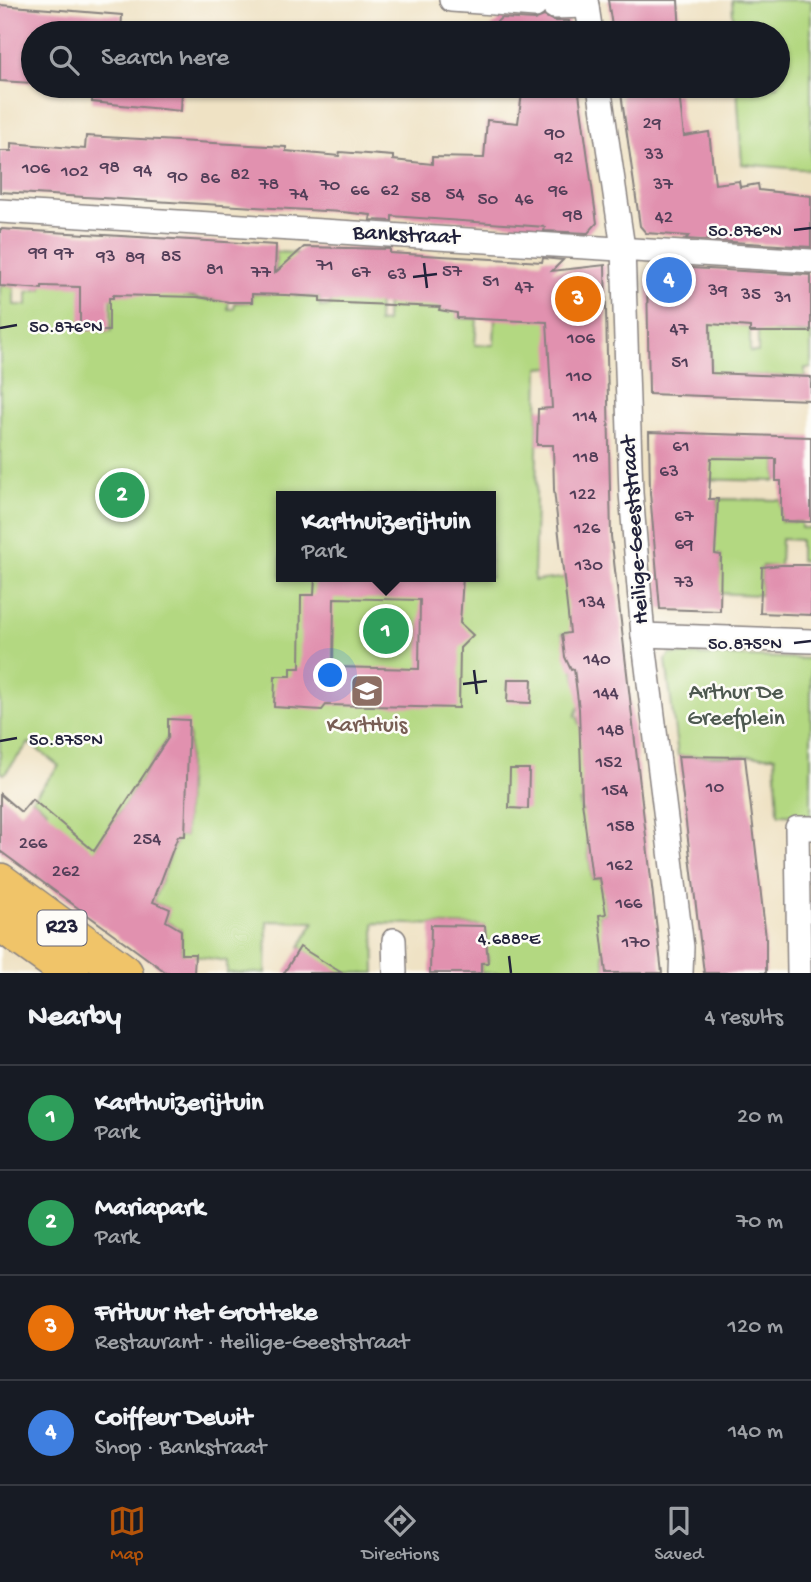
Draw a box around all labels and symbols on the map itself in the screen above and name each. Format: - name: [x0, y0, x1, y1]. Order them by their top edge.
- house number: 29: [643, 113, 662, 136]
- house number: 90: [544, 123, 565, 146]
- house number: 33: [643, 144, 664, 167]
- house number: 92: [554, 147, 573, 170]
- house number: 98: [99, 157, 120, 180]
- house number: 106: [21, 158, 50, 181]
- house number: 94: [133, 160, 152, 183]
- house number: 102: [60, 161, 89, 184]
- house number: 82: [230, 164, 250, 187]
- house number: 90: [167, 166, 188, 189]
- house number: 86: [200, 168, 220, 191]
- house number: 78: [258, 174, 279, 197]
- house number: 37: [652, 174, 674, 197]
- house number: 70: [319, 175, 341, 198]
- house number: 66: [350, 180, 370, 203]
- house number: 62: [381, 180, 399, 203]
- house number: 96: [547, 180, 568, 203]
- house number: 74: [289, 184, 308, 207]
- house number: 54: [446, 184, 464, 207]
- house number: 58: [411, 187, 431, 210]
- house number: 50: [478, 189, 499, 212]
- house number: 46: [515, 189, 534, 212]
- house number: 98: [562, 205, 583, 228]
- house number: 42: [655, 207, 673, 230]
- street label: Bankstraat: [351, 220, 462, 252]
- text: 50.876°N: [708, 222, 782, 243]
- house number: 99: [27, 242, 48, 265]
- house number: 97: [53, 243, 75, 266]
- house number: 93: [95, 246, 116, 269]
- house number: 85: [161, 246, 181, 269]
- house number: 89: [125, 247, 145, 270]
- pin: 4: [646, 254, 692, 306]
- house number: 71: [315, 255, 334, 278]
- house number: 81: [206, 259, 224, 282]
- house number: 57: [442, 261, 463, 284]
- house number: 77: [250, 262, 272, 285]
- house number: 67: [351, 262, 372, 285]
- house number: 63: [387, 264, 407, 287]
- house number: 51: [482, 271, 500, 294]
- pin: 3: [555, 273, 601, 325]
- house number: 47: [515, 277, 535, 300]
- house number: 39: [707, 280, 728, 303]
- house number: 35: [740, 284, 761, 307]
- house number: 31: [773, 287, 792, 310]
- text: 50.876°N: [29, 318, 103, 339]
- house number: 47: [670, 319, 690, 342]
- house number: 106: [566, 328, 595, 351]
- house number: 51: [671, 352, 689, 375]
- house number: 110: [565, 366, 592, 389]
- house number: 114: [572, 406, 597, 429]
- street label: Heilige-Geeststraat: [616, 433, 656, 625]
- house number: 61: [672, 436, 690, 459]
- house number: 118: [572, 447, 599, 470]
- house number: 63: [659, 461, 679, 484]
- pin: 2: [99, 469, 145, 521]
- house number: 122: [569, 484, 596, 507]
- house number: 67: [674, 506, 695, 529]
- house number: 126: [573, 518, 601, 541]
- house number: 69: [674, 534, 694, 557]
- house number: 130: [574, 555, 603, 578]
- house number: 73: [673, 572, 694, 595]
- house number: 134: [578, 592, 605, 615]
- pin: 1: [363, 605, 409, 657]
- text: 50.875°N: [708, 635, 782, 656]
- house number: 140: [582, 649, 611, 672]
- your location: [313, 658, 347, 692]
- school or university icon: KartHuis: [348, 672, 386, 710]
- park label: Arthur De Greefplein: [687, 680, 785, 733]
- house number: 144: [592, 683, 619, 706]
- place label: KartHuis: [327, 713, 408, 740]
- house number: 148: [596, 720, 625, 743]
- text: 50.875°N: [29, 731, 103, 752]
- house number: 152: [595, 752, 622, 775]
- house number: 10: [705, 777, 724, 800]
- house number: 154: [601, 780, 628, 803]
- house number: 158: [606, 816, 635, 839]
- house number: 254: [133, 829, 161, 852]
- house number: 266: [19, 833, 48, 856]
- house number: 162: [606, 855, 633, 878]
- house number: 262: [52, 861, 80, 884]
- house number: 166: [615, 893, 643, 916]
- road number: R23: [38, 911, 86, 946]
- text: 4.688°E: [478, 930, 541, 951]
- house number: 170: [621, 932, 650, 955]

